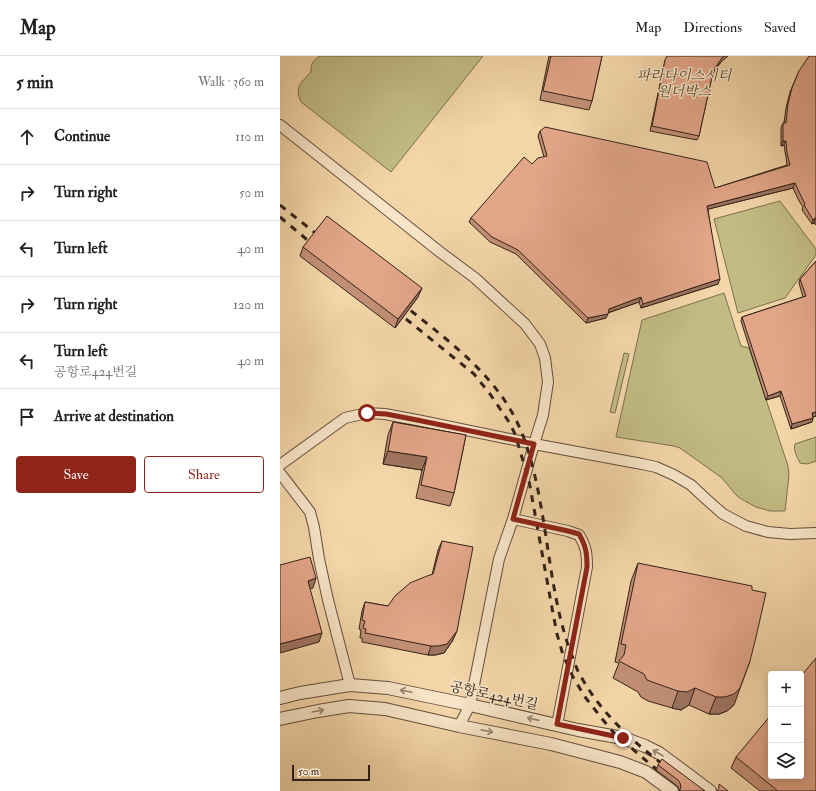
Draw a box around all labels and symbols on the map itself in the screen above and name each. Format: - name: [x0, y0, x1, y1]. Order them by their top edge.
- park label: 파라다이스시티 원더박스: [637, 67, 733, 100]
- route start: [358, 404, 376, 422]
- street label: 공항로424번길: [448, 678, 540, 713]
- one-way arrow: [400, 687, 413, 695]
- one-way arrow: [311, 707, 324, 715]
- one-way arrow: [527, 714, 540, 722]
- one-way arrow: [480, 728, 493, 736]
- route end: [614, 729, 632, 747]
- one-way arrow: [652, 749, 664, 757]
- scale bar: [292, 763, 370, 782]

